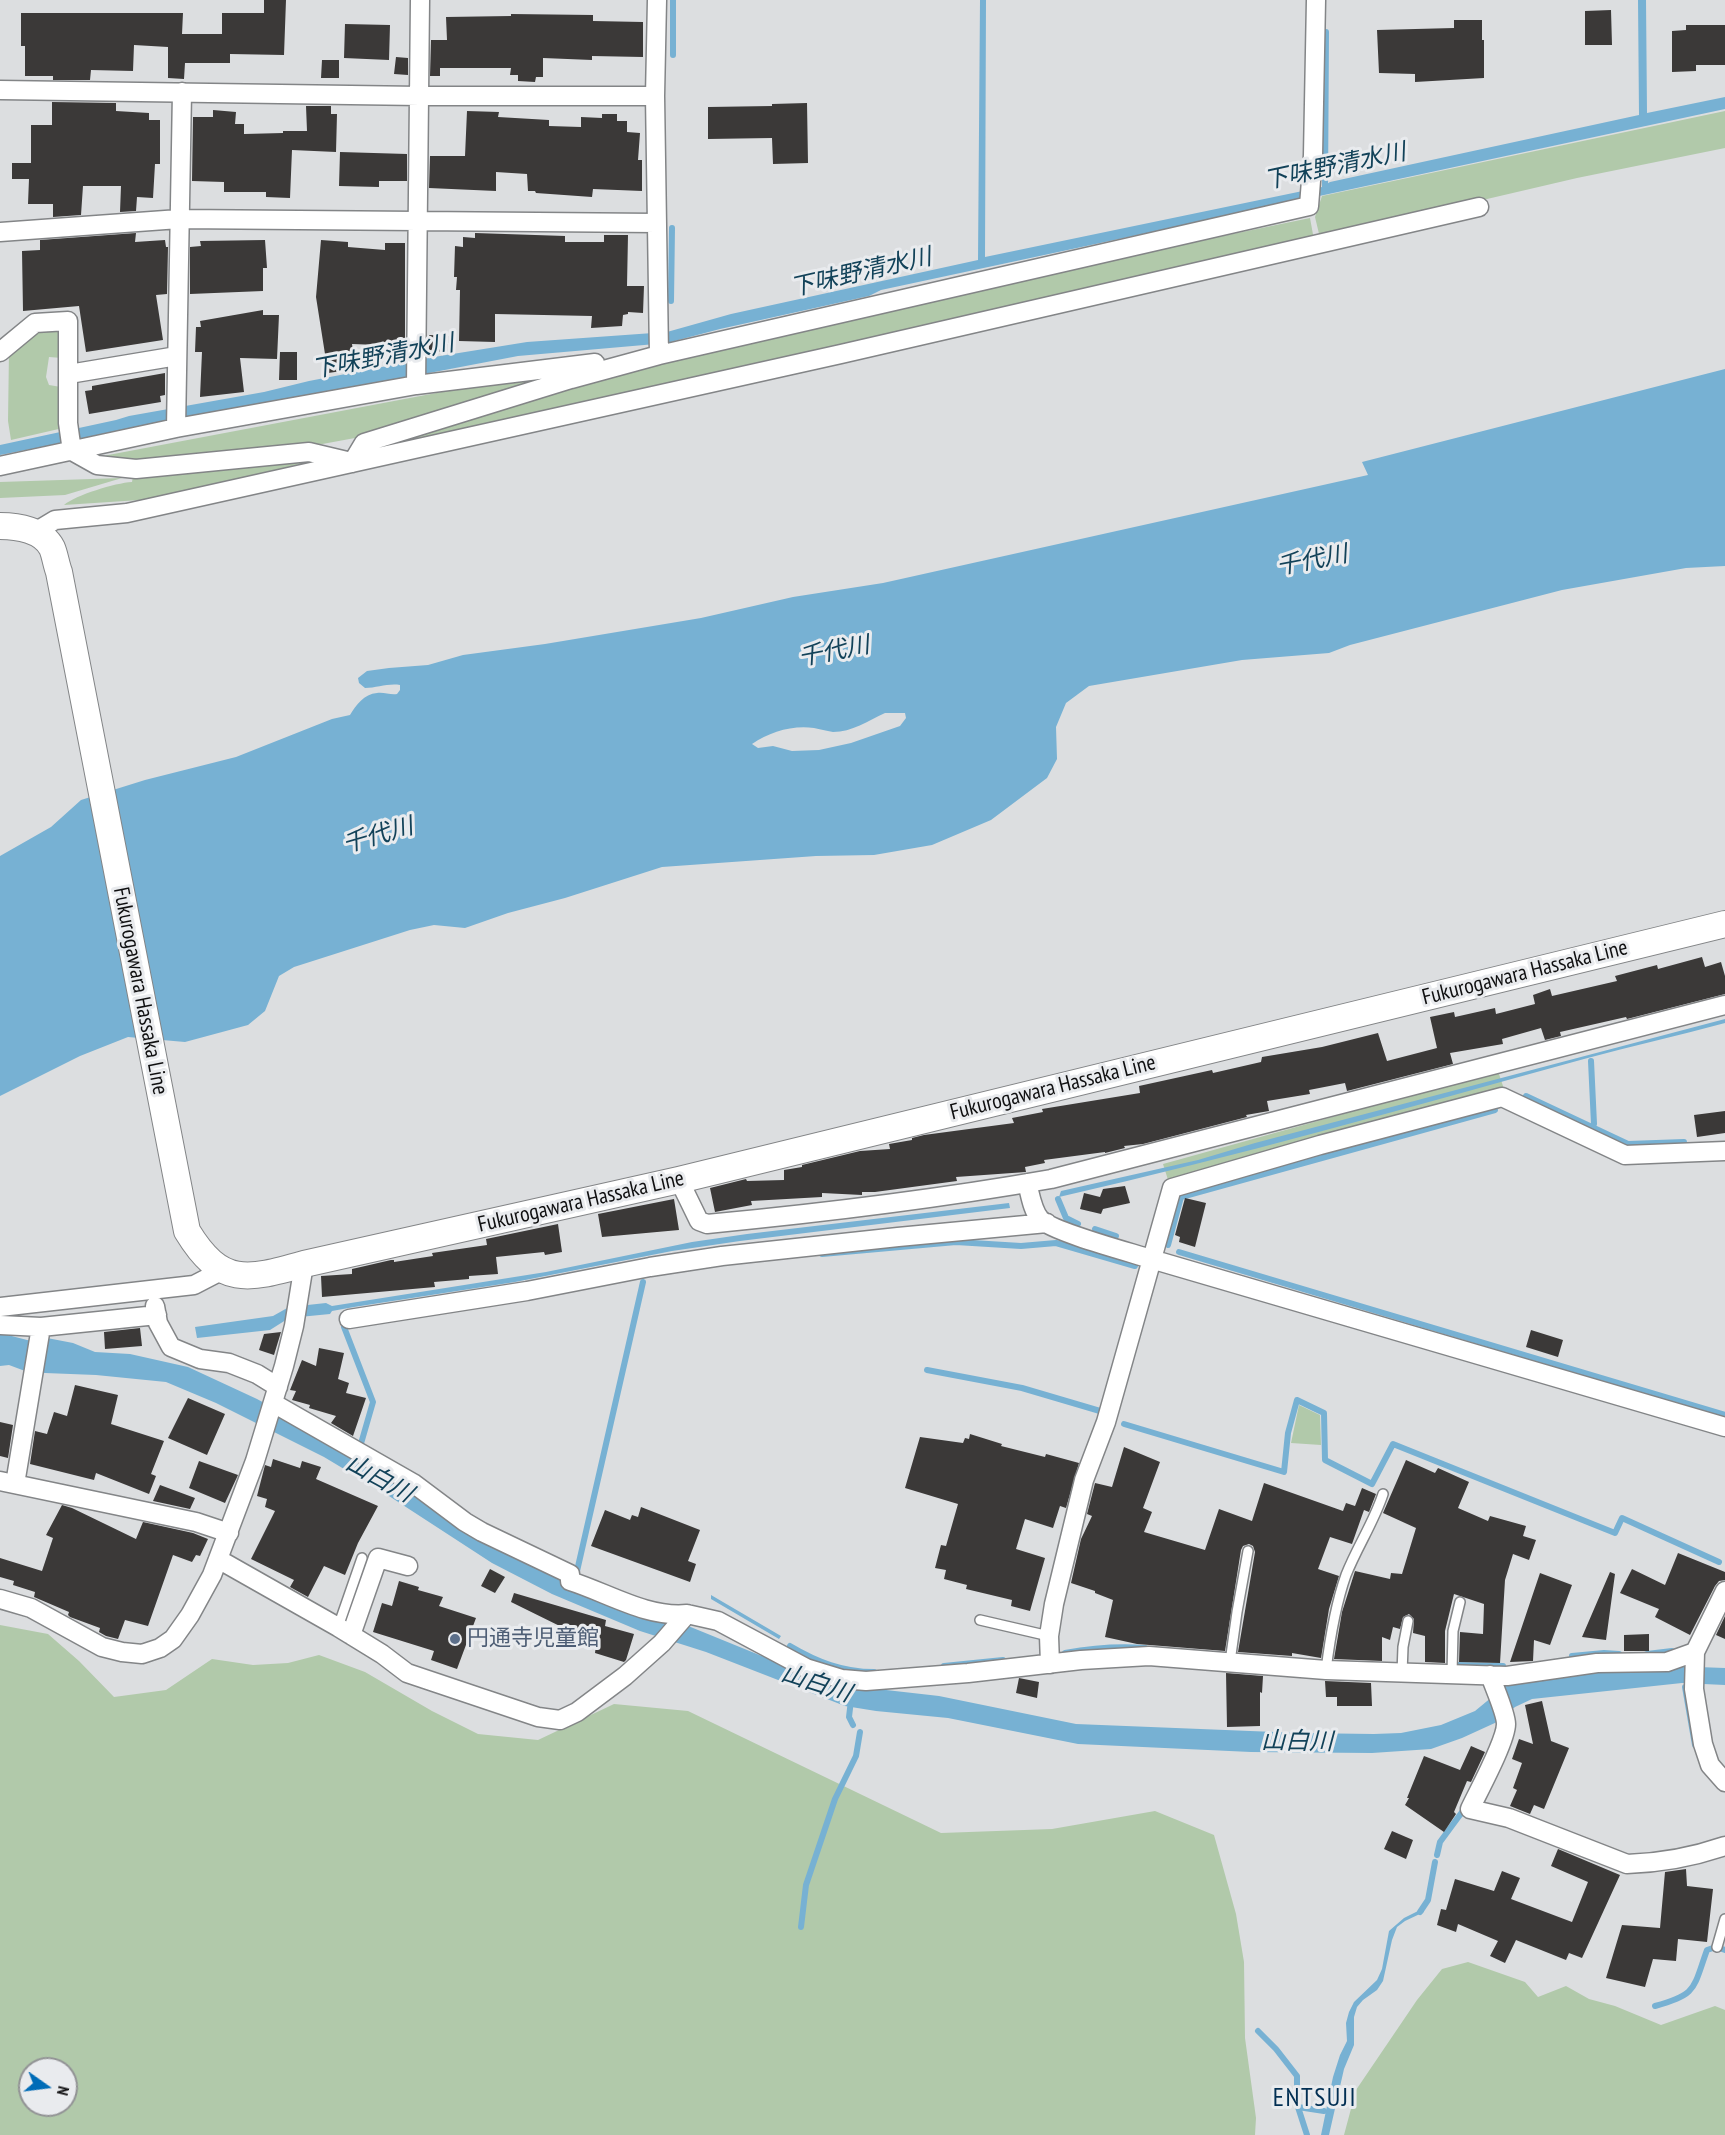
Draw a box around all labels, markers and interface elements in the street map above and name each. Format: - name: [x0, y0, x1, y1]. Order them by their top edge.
- water label: 下味野清水川: [1262, 138, 1408, 196]
- water label: 下味野清水川: [788, 243, 934, 303]
- water label: 下味野清水川: [310, 329, 456, 385]
- water label: 千代川: [1274, 540, 1350, 582]
- water label: 千代川: [796, 631, 872, 673]
- water label: 千代川: [339, 812, 417, 860]
- street label: Fukurogawara Hassaka Line: [107, 885, 173, 1097]
- street label: Fukurogawara Hassaka Line: [1420, 935, 1630, 1011]
- street label: Fukurogawara Hassaka Line: [948, 1050, 1158, 1126]
- street label: Fukurogawara Hassaka Line: [475, 1165, 687, 1239]
- water label: 山白川: [341, 1449, 417, 1509]
- place label: 円通寺児童館: [467, 1626, 599, 1652]
- marker: 円通寺児童館: [448, 1632, 462, 1646]
- water label: 山白川: [777, 1659, 855, 1709]
- water label: 山白川: [1261, 1727, 1333, 1757]
- north arrow: [18, 2057, 78, 2117]
- district label: ENTSUJI: [1273, 2083, 1357, 2115]
- text: N: [53, 2084, 74, 2097]

